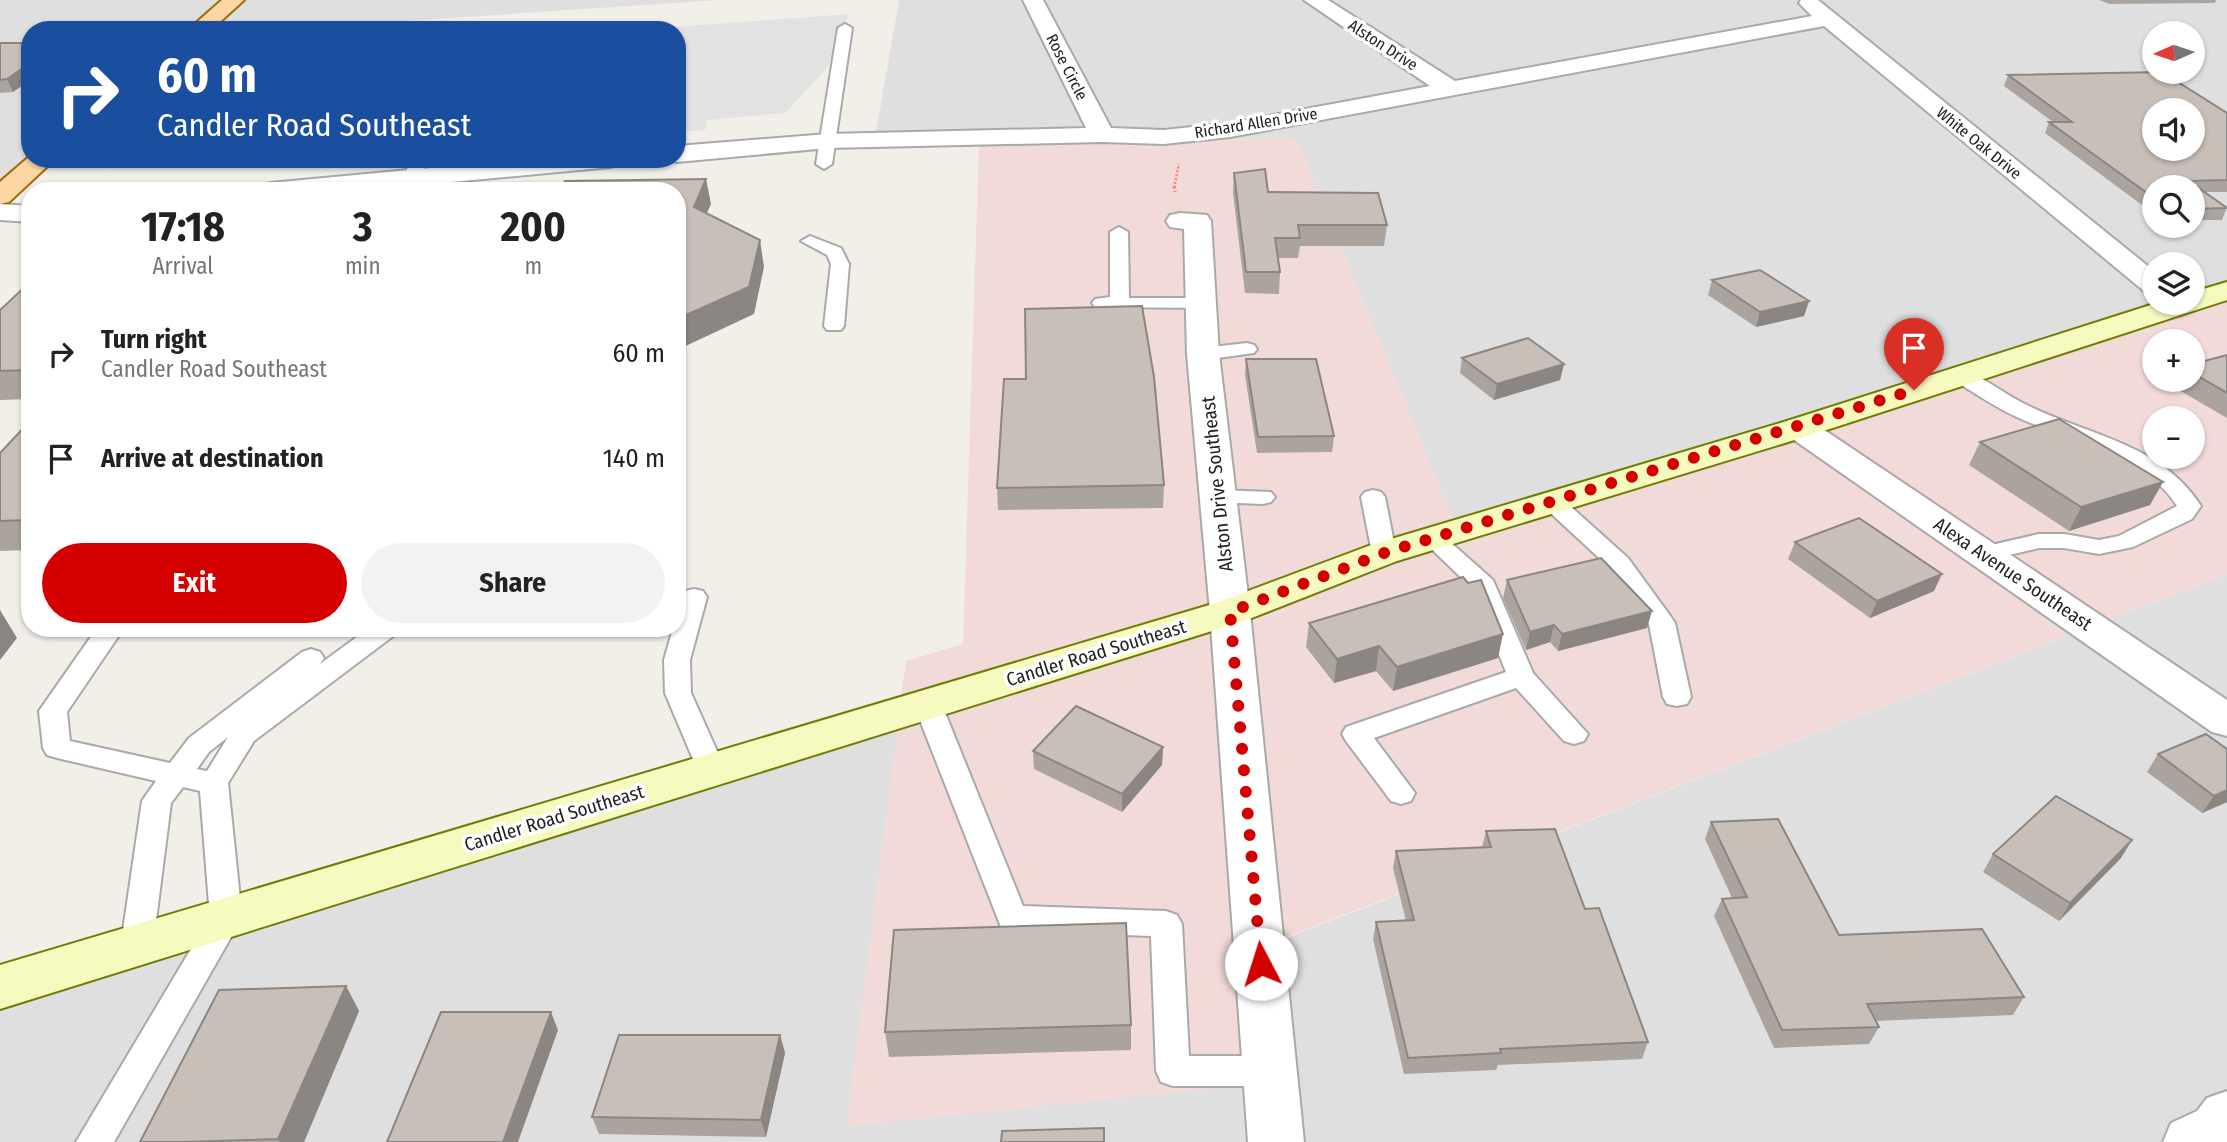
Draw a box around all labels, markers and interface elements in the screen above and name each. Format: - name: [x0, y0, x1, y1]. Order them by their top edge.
- street label: Alston Drive: [1345, 16, 1421, 75]
- north arrow: [2142, 21, 2205, 84]
- map controls: [2142, 21, 2205, 469]
- street label: Rose Circle: [1042, 31, 1092, 103]
- text: 60 m: [157, 46, 257, 105]
- icon: right: [42, 49, 133, 140]
- button: sound: [2142, 98, 2205, 161]
- street label: White Oak Drive: [1933, 103, 2025, 183]
- street label: Richard Allen Drive: [1193, 104, 1319, 142]
- text: Candler Road Southeast: [157, 106, 471, 144]
- button: search: [2142, 175, 2205, 238]
- text: 17:18: [141, 202, 225, 252]
- text: 3: [353, 202, 373, 252]
- text: 200: [501, 202, 566, 252]
- text: Arrival: [152, 252, 213, 280]
- text: min: [345, 252, 381, 280]
- text: m: [524, 252, 542, 280]
- button: layers: [2142, 252, 2205, 315]
- pin: [1884, 318, 1944, 390]
- text: Turn right: [101, 324, 207, 355]
- icon: arrive: [1895, 329, 1933, 367]
- button: +: [2142, 329, 2205, 392]
- icon: right: [42, 335, 80, 373]
- text: 60 m: [612, 338, 665, 369]
- text: Candler Road Southeast: [101, 355, 327, 383]
- street label: Alston Drive Southeast: [1196, 394, 1238, 573]
- button: −: [2142, 406, 2205, 469]
- icon: arrive: [42, 440, 80, 478]
- text: Arrive at destination: [101, 443, 324, 474]
- text: 140 m: [603, 443, 665, 474]
- street label: Alexa Avenue Southeast: [1930, 513, 2097, 636]
- button: Exit: [42, 543, 347, 623]
- button: Share: [361, 543, 665, 623]
- street label: Candler Road Southeast: [1003, 615, 1189, 691]
- street label: Candler Road Southeast: [461, 780, 647, 856]
- position arrow: [1224, 927, 1298, 1001]

